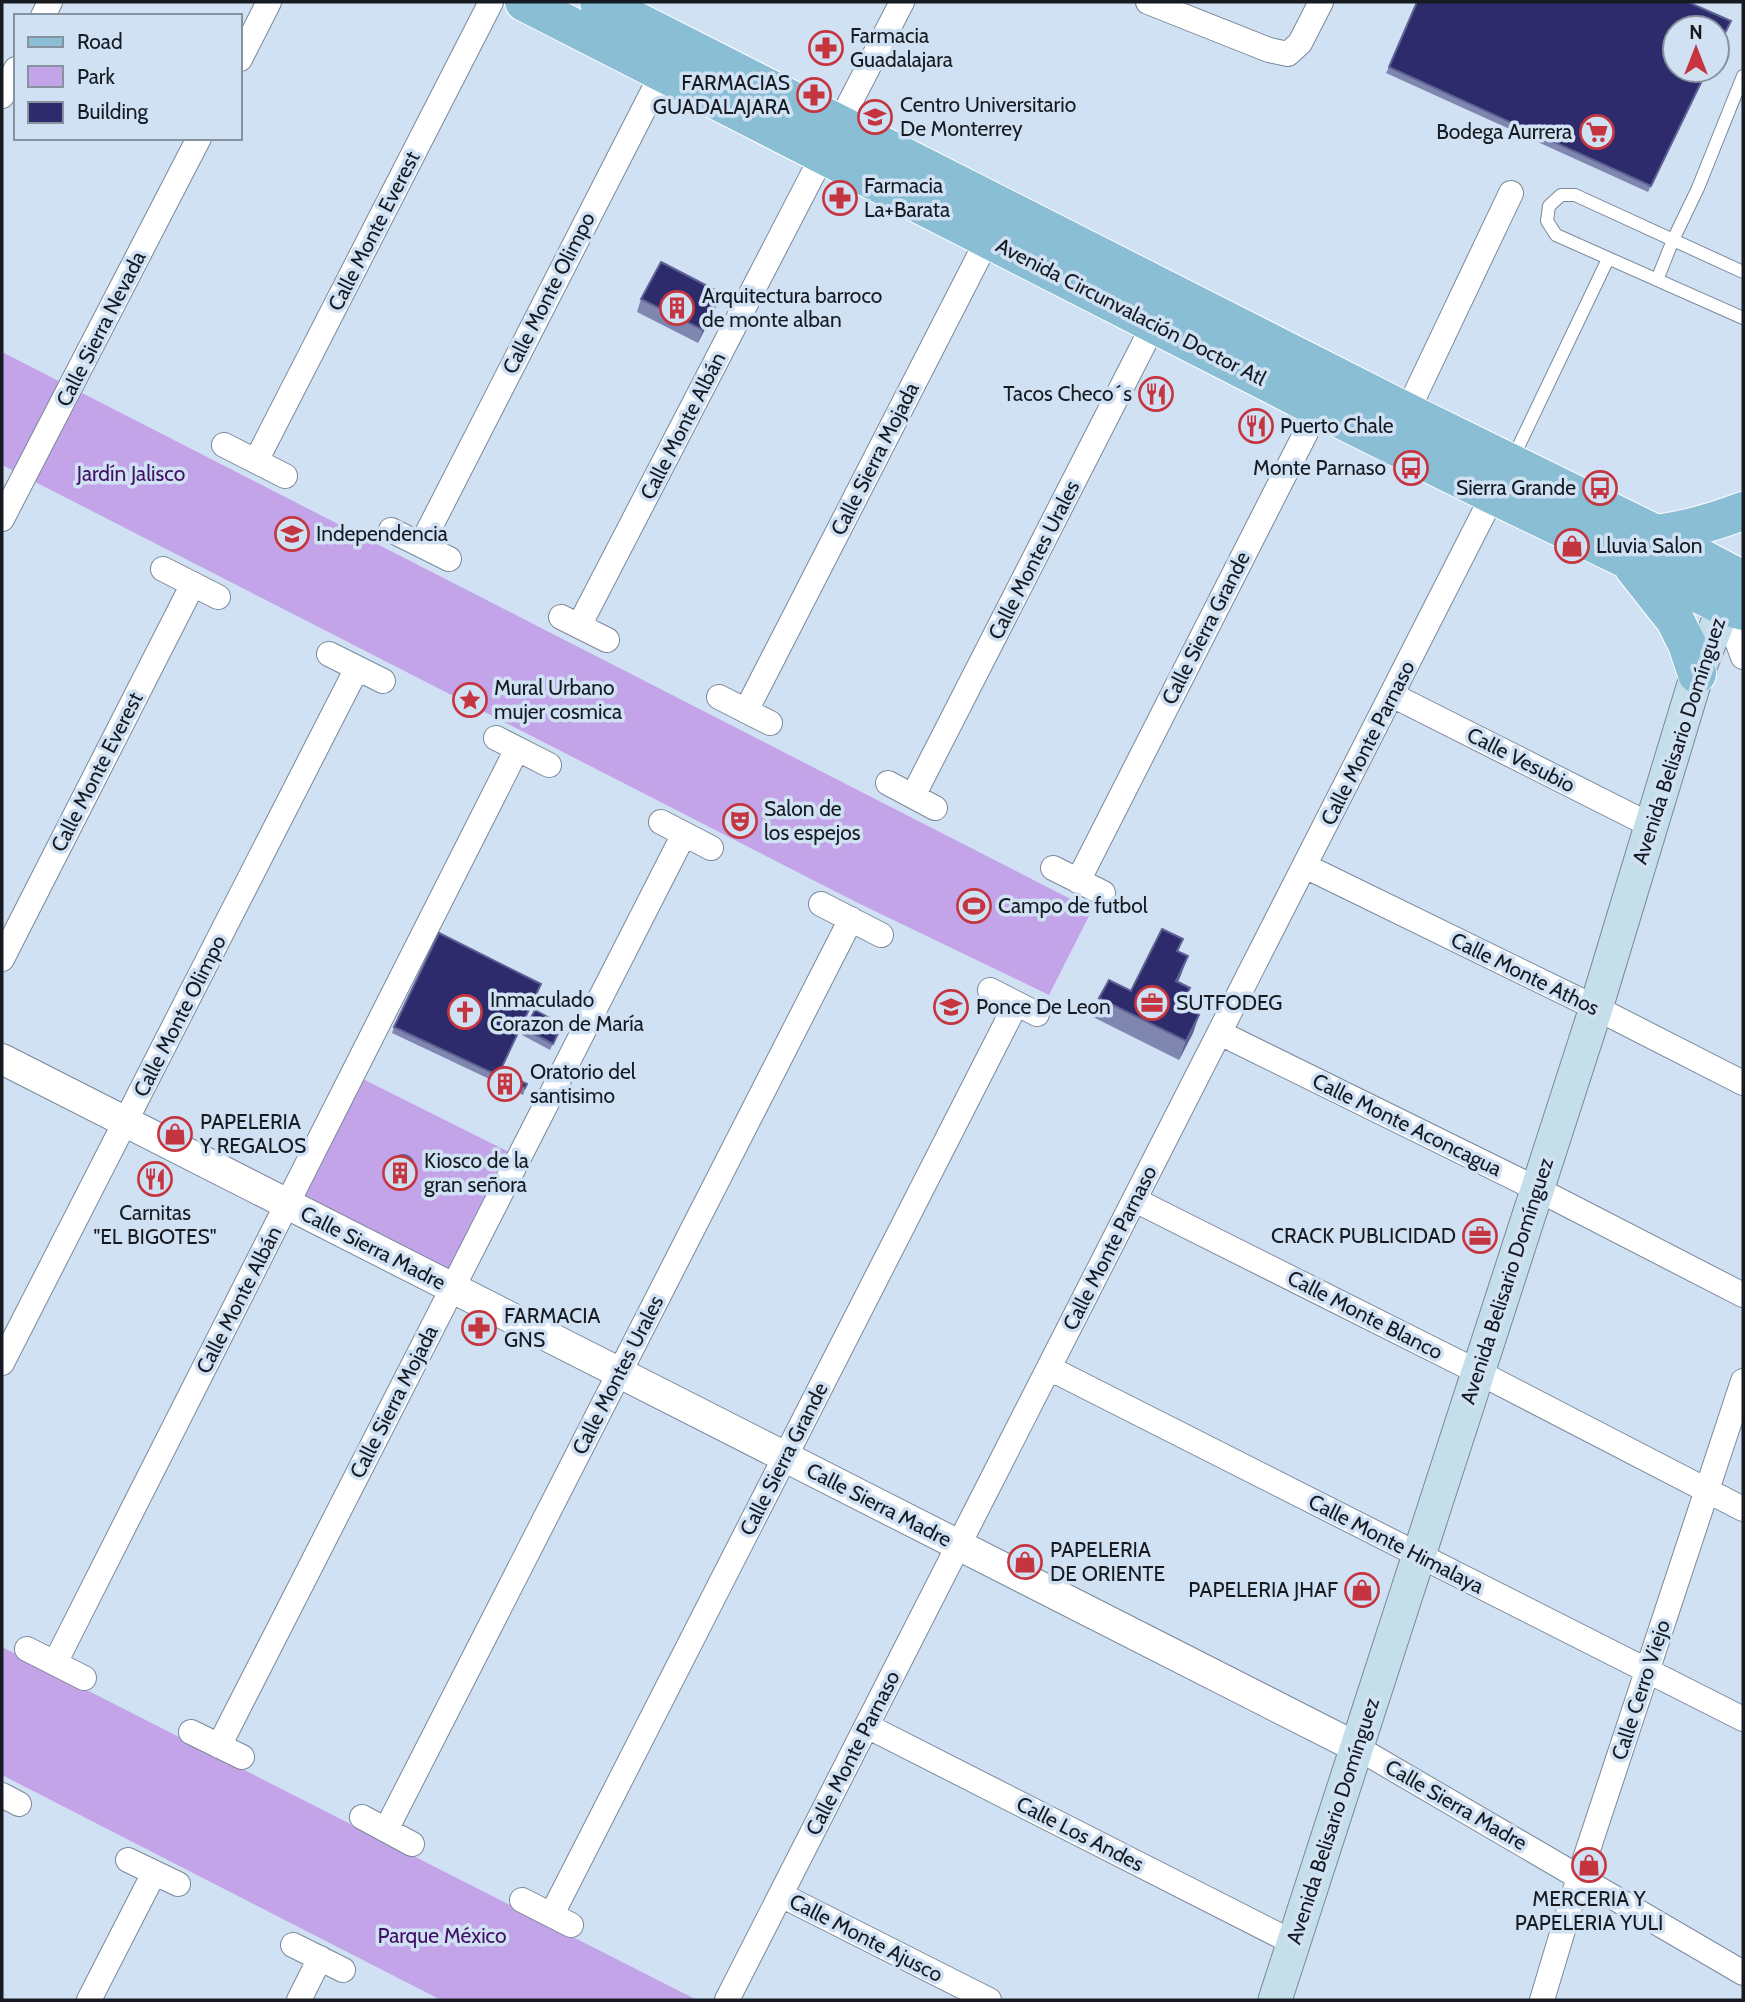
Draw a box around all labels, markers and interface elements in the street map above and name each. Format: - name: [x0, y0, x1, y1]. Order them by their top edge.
- legend: [14, 14, 242, 140]
- north arrow: [1661, 14, 1731, 84]
- text: N: [1689, 21, 1703, 44]
- place label: Farmacia Guadalajara: [850, 23, 953, 73]
- text: Road: [77, 29, 123, 54]
- pharmacy icon: Farmacia Guadalajara: [807, 29, 845, 67]
- text: Park: [77, 64, 115, 89]
- place label: FARMACIAS GUADALAJARA: [653, 70, 790, 119]
- pharmacy icon: FARMACIAS GUADALAJARA: [795, 76, 833, 114]
- place label: Centro Universitario De Monterrey: [900, 92, 1076, 141]
- school or university icon: Centro Universitario De Monterrey: [856, 98, 894, 136]
- text: Building: [77, 99, 149, 124]
- supermarket icon: Bodega Aurrera: [1578, 113, 1616, 151]
- place label: Bodega Aurrera: [1436, 119, 1572, 144]
- street label: Calle Monte Everest: [323, 147, 425, 315]
- place label: Farmacia La+Barata: [864, 173, 950, 222]
- pharmacy icon: Farmacia La+Barata: [821, 179, 859, 217]
- street label: Calle Monte Olimpo: [497, 208, 600, 378]
- street label: Avenida Circunvalación Doctor Atl: [992, 232, 1271, 391]
- street label: Calle Sierra Nevada: [51, 247, 150, 411]
- place label: Arquitectura barroco de monte alban: [702, 283, 882, 332]
- building icon: Arquitectura barroco de monte alban: [658, 289, 696, 327]
- street label: Calle Monte Albán: [635, 348, 730, 504]
- restaurant icon: Tacos Checo´s: [1137, 375, 1175, 413]
- street label: Calle Sierra Mojada: [825, 378, 925, 540]
- place label: Tacos Checo´s: [1003, 381, 1132, 406]
- restaurant icon: Puerto Chale: [1237, 407, 1275, 445]
- place label: Puerto Chale: [1280, 413, 1394, 438]
- bus stop icon: Monte Parnaso: [1392, 449, 1430, 487]
- place label: Monte Parnaso: [1253, 455, 1386, 480]
- park label: Jardín Jalisco: [76, 461, 185, 486]
- bus stop icon: Sierra Grande: [1581, 469, 1619, 507]
- place label: Sierra Grande: [1456, 475, 1576, 500]
- street label: Calle Montes Urales: [983, 476, 1085, 643]
- school or university icon: Independencia: [273, 515, 311, 553]
- place label: Independencia: [316, 521, 448, 546]
- shop icon: Lluvia Salon: [1553, 527, 1591, 565]
- place label: Lluvia Salon: [1596, 533, 1703, 558]
- street label: Calle Sierra Grande: [1156, 547, 1255, 708]
- street label: Avenida Belisario Domínguez: [1627, 614, 1730, 867]
- street label: Calle Monte Parnaso: [1315, 656, 1420, 829]
- place label: Mural Urbano mujer cosmica: [494, 675, 622, 725]
- place icon: Mural Urbano mujer cosmica: [451, 681, 489, 719]
- street label: Calle Monte Everest: [46, 688, 148, 856]
- street label: Calle Vesubio: [1463, 722, 1579, 797]
- place label: Salon de los espejos: [764, 796, 861, 846]
- theatre icon: Salon de los espejos: [721, 802, 759, 840]
- sports icon: Campo de futbol: [955, 887, 993, 925]
- place label: Campo de futbol: [998, 893, 1148, 918]
- street label: Calle Monte Athos: [1447, 927, 1604, 1020]
- street label: Calle Monte Olimpo: [128, 931, 231, 1101]
- office icon: SUTFODEG: [1133, 984, 1171, 1022]
- place label: Inmaculado Corazon de María: [490, 987, 644, 1036]
- school or university icon: Ponce De Leon: [932, 988, 970, 1026]
- place label: SUTFODEG: [1176, 990, 1282, 1015]
- church icon: Inmaculado Corazon de María: [446, 993, 484, 1031]
- place label: Ponce De Leon: [976, 994, 1111, 1019]
- place label: Oratorio del santisimo: [530, 1059, 636, 1108]
- building icon: Oratorio del santisimo: [486, 1065, 524, 1103]
- street label: Calle Monte Aconcagua: [1309, 1068, 1506, 1181]
- place label: PAPELERIA Y REGALOS: [199, 1109, 306, 1158]
- shop icon: PAPELERIA Y REGALOS: [156, 1115, 194, 1153]
- place label: Kiosco de la gran señora: [424, 1148, 529, 1197]
- building icon: Kiosco de la gran señora: [381, 1154, 419, 1192]
- street label: Avenida Belisario Domínguez: [1455, 1154, 1558, 1407]
- restaurant icon: Carnitas "EL BIGOTES": [136, 1160, 174, 1198]
- street label: Calle Monte Parnaso: [1057, 1161, 1162, 1334]
- place label: Carnitas "EL BIGOTES": [93, 1200, 217, 1249]
- street label: Calle Sierra Madre: [297, 1200, 450, 1295]
- office icon: CRACK PUBLICIDAD: [1461, 1217, 1499, 1255]
- street label: Calle Monte Albán: [191, 1222, 286, 1378]
- place label: CRACK PUBLICIDAD: [1271, 1223, 1456, 1248]
- street label: Calle Monte Blanco: [1283, 1265, 1447, 1364]
- street label: Calle Montes Urales: [567, 1291, 669, 1458]
- place label: FARMACIA GNS: [504, 1303, 601, 1352]
- pharmacy icon: FARMACIA GNS: [460, 1309, 498, 1347]
- street label: Calle Sierra Mojada: [344, 1321, 444, 1483]
- street label: Calle Sierra Grande: [734, 1378, 833, 1539]
- street label: Calle Sierra Madre: [803, 1457, 956, 1552]
- street label: Calle Monte Himalaya: [1304, 1489, 1488, 1599]
- place label: PAPELERIA DE ORIENTE: [1050, 1537, 1165, 1586]
- shop icon: PAPELERIA DE ORIENTE: [1006, 1543, 1044, 1581]
- shop icon: PAPELERIA JHAF: [1343, 1571, 1381, 1609]
- place label: PAPELERIA JHAF: [1188, 1577, 1338, 1602]
- street label: Calle Cerro Viejo: [1606, 1617, 1676, 1763]
- street label: Calle Monte Parnaso: [800, 1666, 905, 1839]
- street label: Avenida Belisario Domínguez: [1281, 1694, 1384, 1947]
- street label: Calle Sierra Madre: [1381, 1754, 1532, 1855]
- street label: Calle Los Andes: [1012, 1791, 1148, 1876]
- shop icon: MERCERIA Y PAPELERIA YULI: [1570, 1846, 1608, 1884]
- place label: MERCERIA Y PAPELERIA YULI: [1515, 1886, 1663, 1935]
- street label: Calle Monte Ajusco: [785, 1888, 947, 1988]
- park label: Parque México: [377, 1923, 507, 1948]

